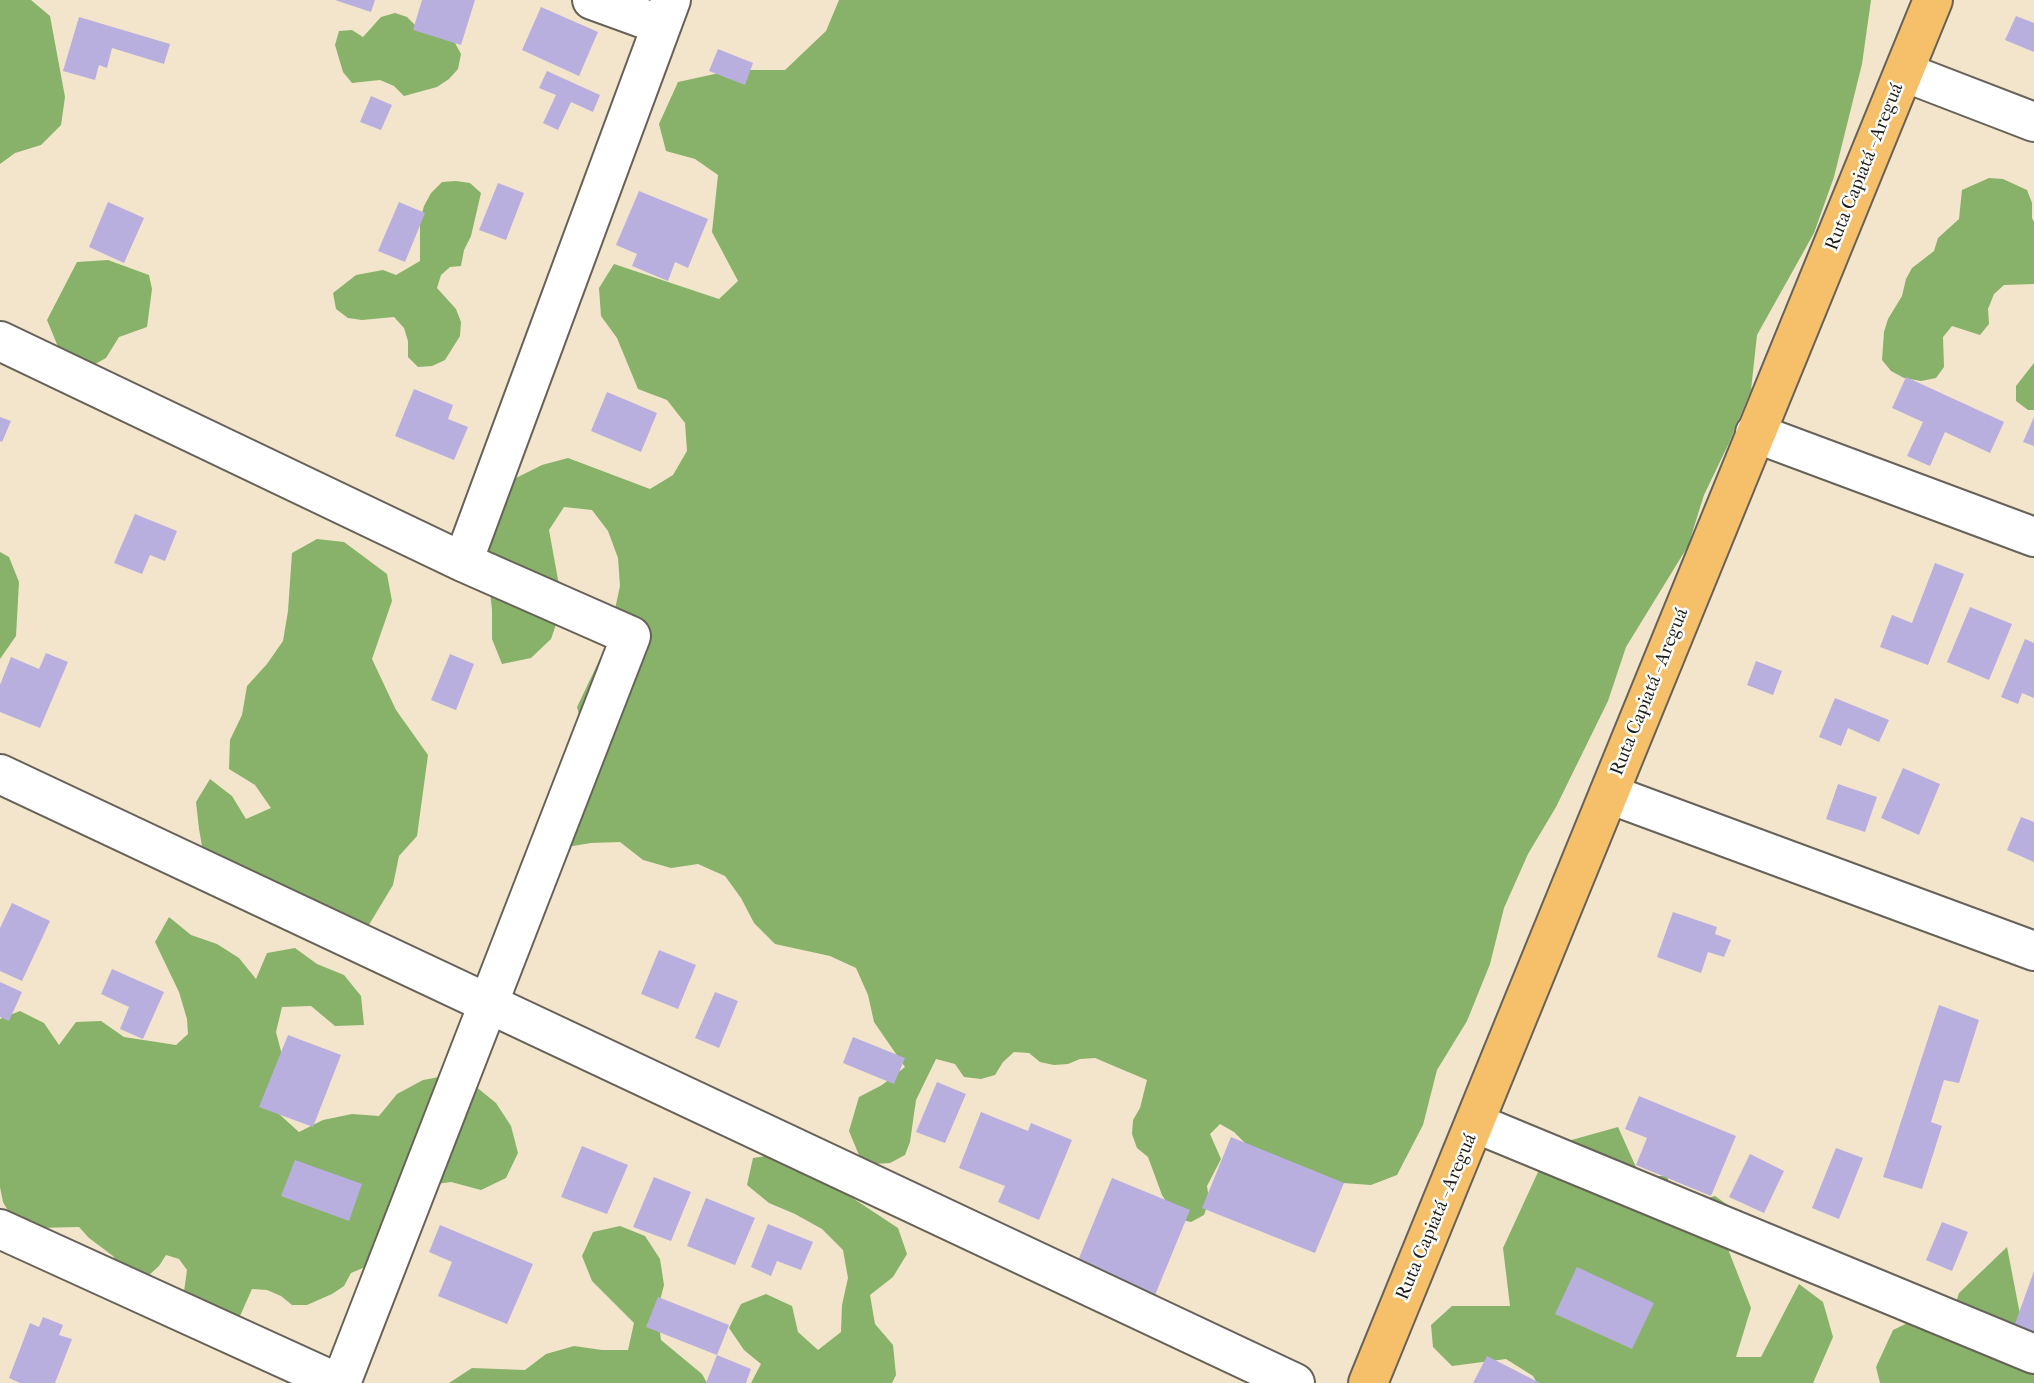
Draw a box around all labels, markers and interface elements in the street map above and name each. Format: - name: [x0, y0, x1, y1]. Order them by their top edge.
- street label: Ruta Capiatá - Areguá: [1821, 80, 1909, 254]
- street label: Ruta Capiatá - Areguá: [1606, 605, 1694, 779]
- street label: Ruta Capiatá - Areguá: [1392, 1130, 1482, 1304]

